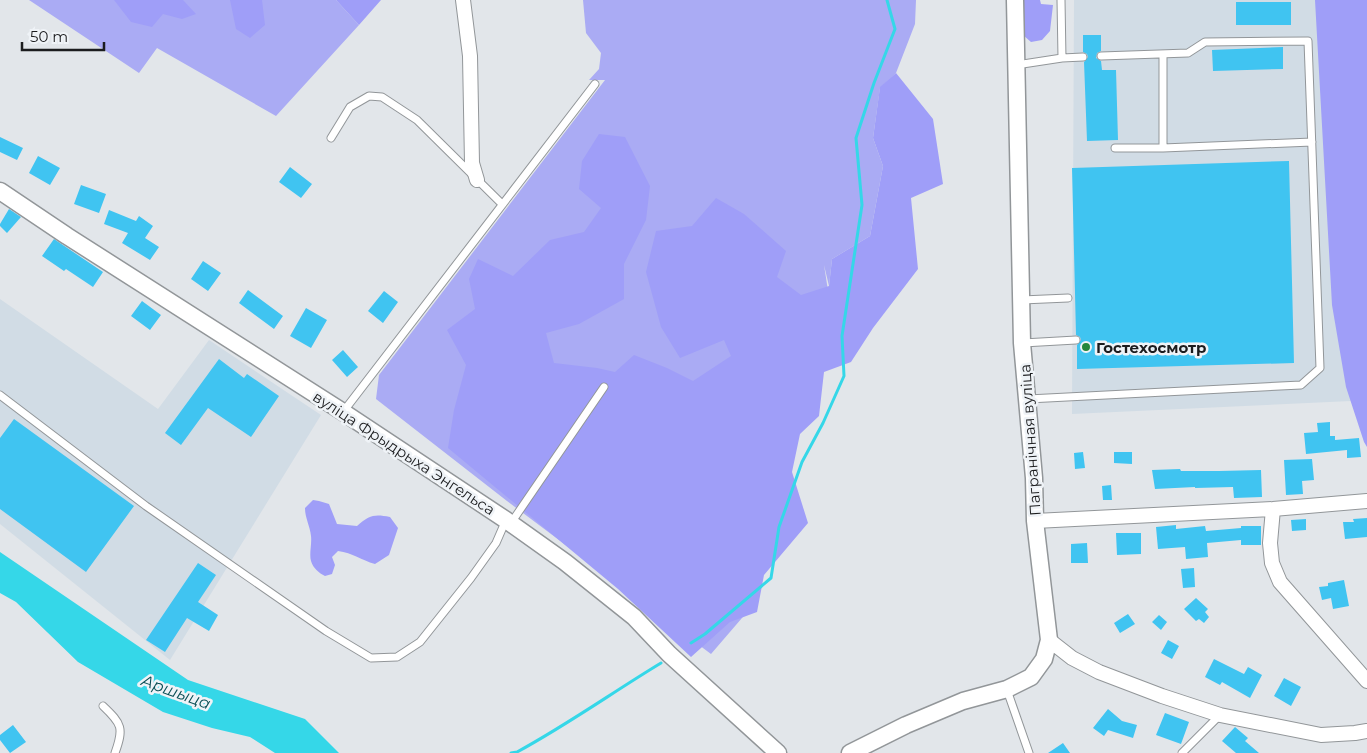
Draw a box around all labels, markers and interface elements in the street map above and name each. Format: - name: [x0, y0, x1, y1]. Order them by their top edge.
- scale bar: [22, 20, 105, 52]
- text: 50 m: [30, 27, 68, 46]
- place label: Гостехосмотр: [1096, 338, 1207, 357]
- marker: Гостехосмотр: [1080, 341, 1092, 353]
- street label: Пагранічная вуліца: [1015, 363, 1045, 517]
- street label: вуліца Фрыдрыха Энгельса: [309, 387, 499, 519]
- water label: Аршыца: [138, 670, 213, 713]

